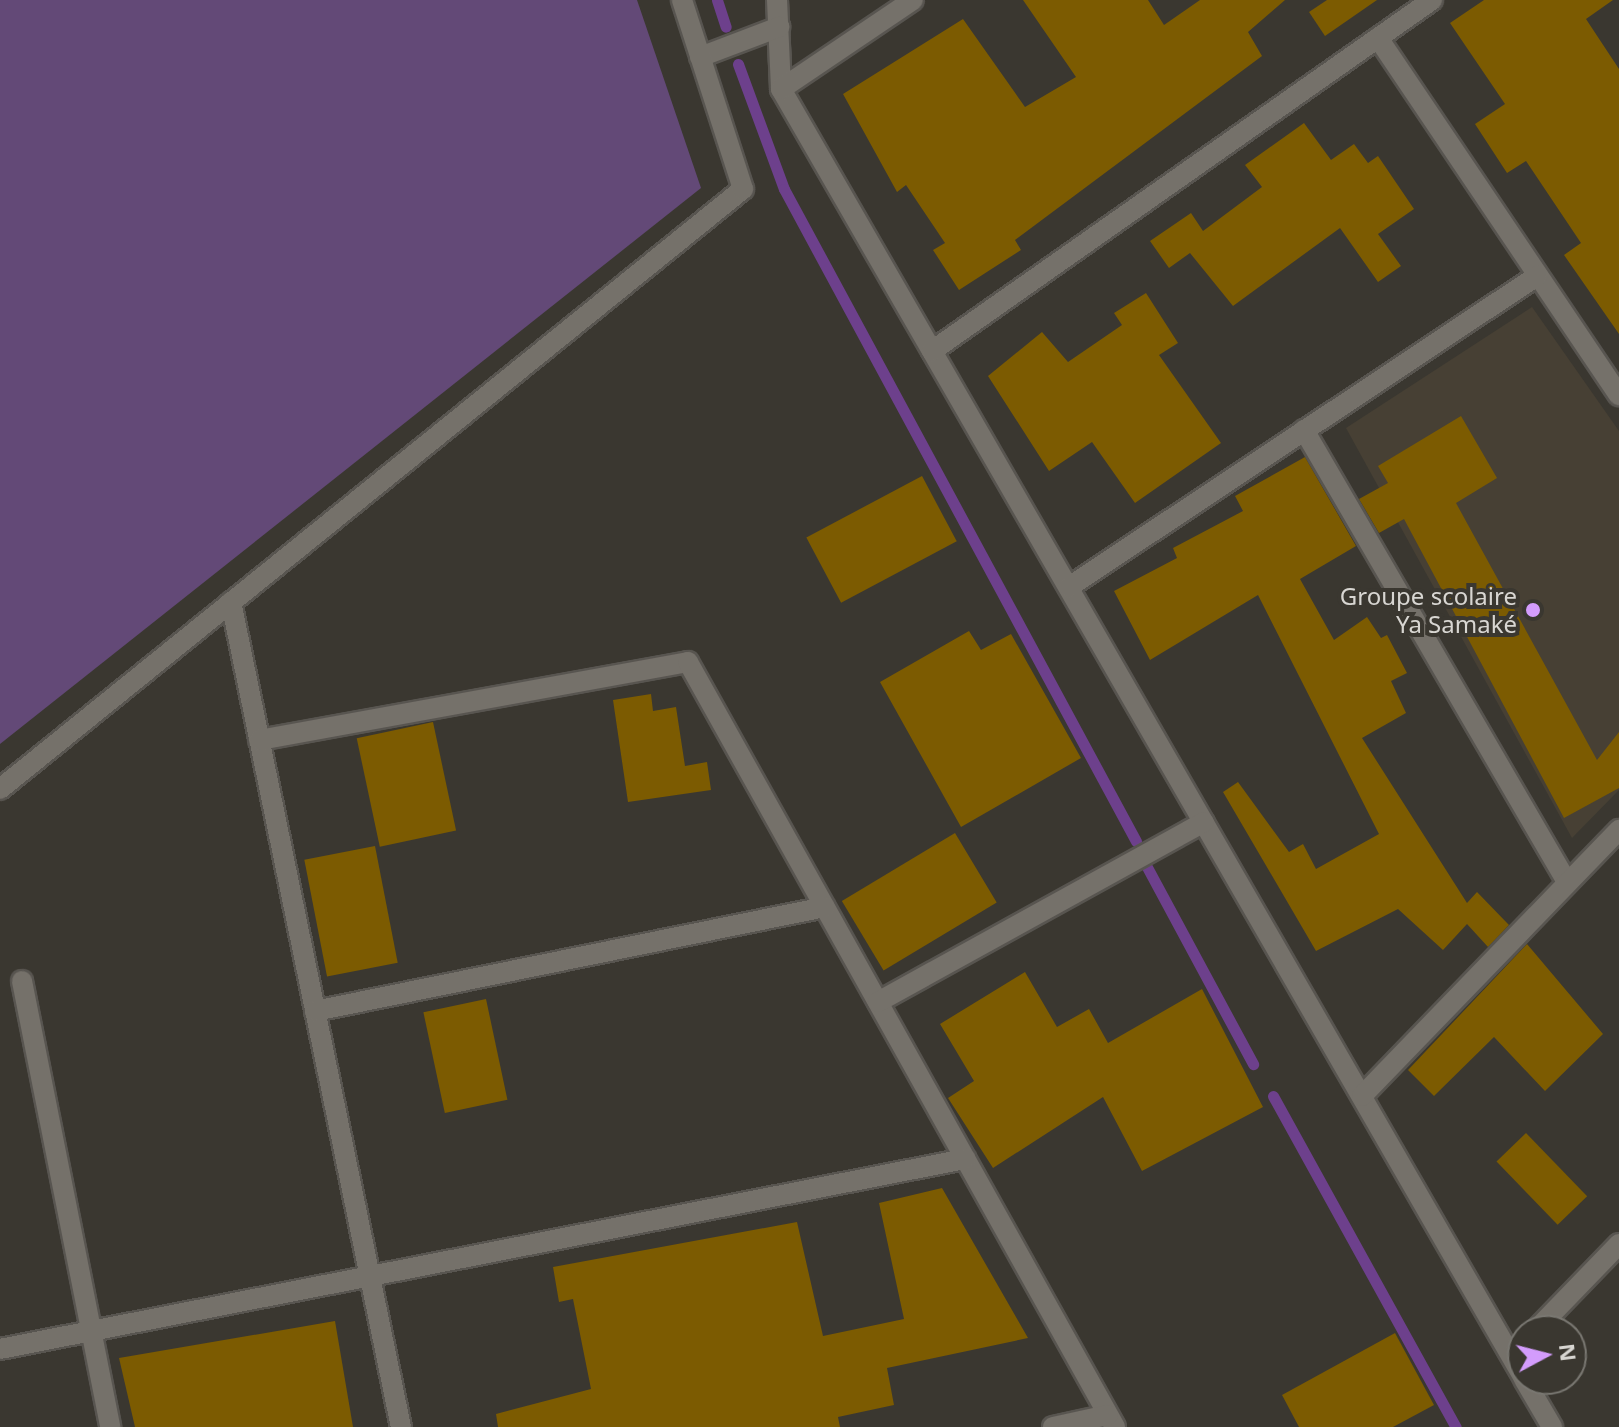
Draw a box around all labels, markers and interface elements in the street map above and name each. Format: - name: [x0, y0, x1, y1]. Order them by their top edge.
- place label: Groupe scolaire Ya Samaké: [1340, 582, 1517, 638]
- marker: Groupe scolaire Ya Samaké: [1524, 601, 1542, 619]
- north arrow: [1507, 1315, 1587, 1395]
- text: N: [1553, 1342, 1585, 1363]

